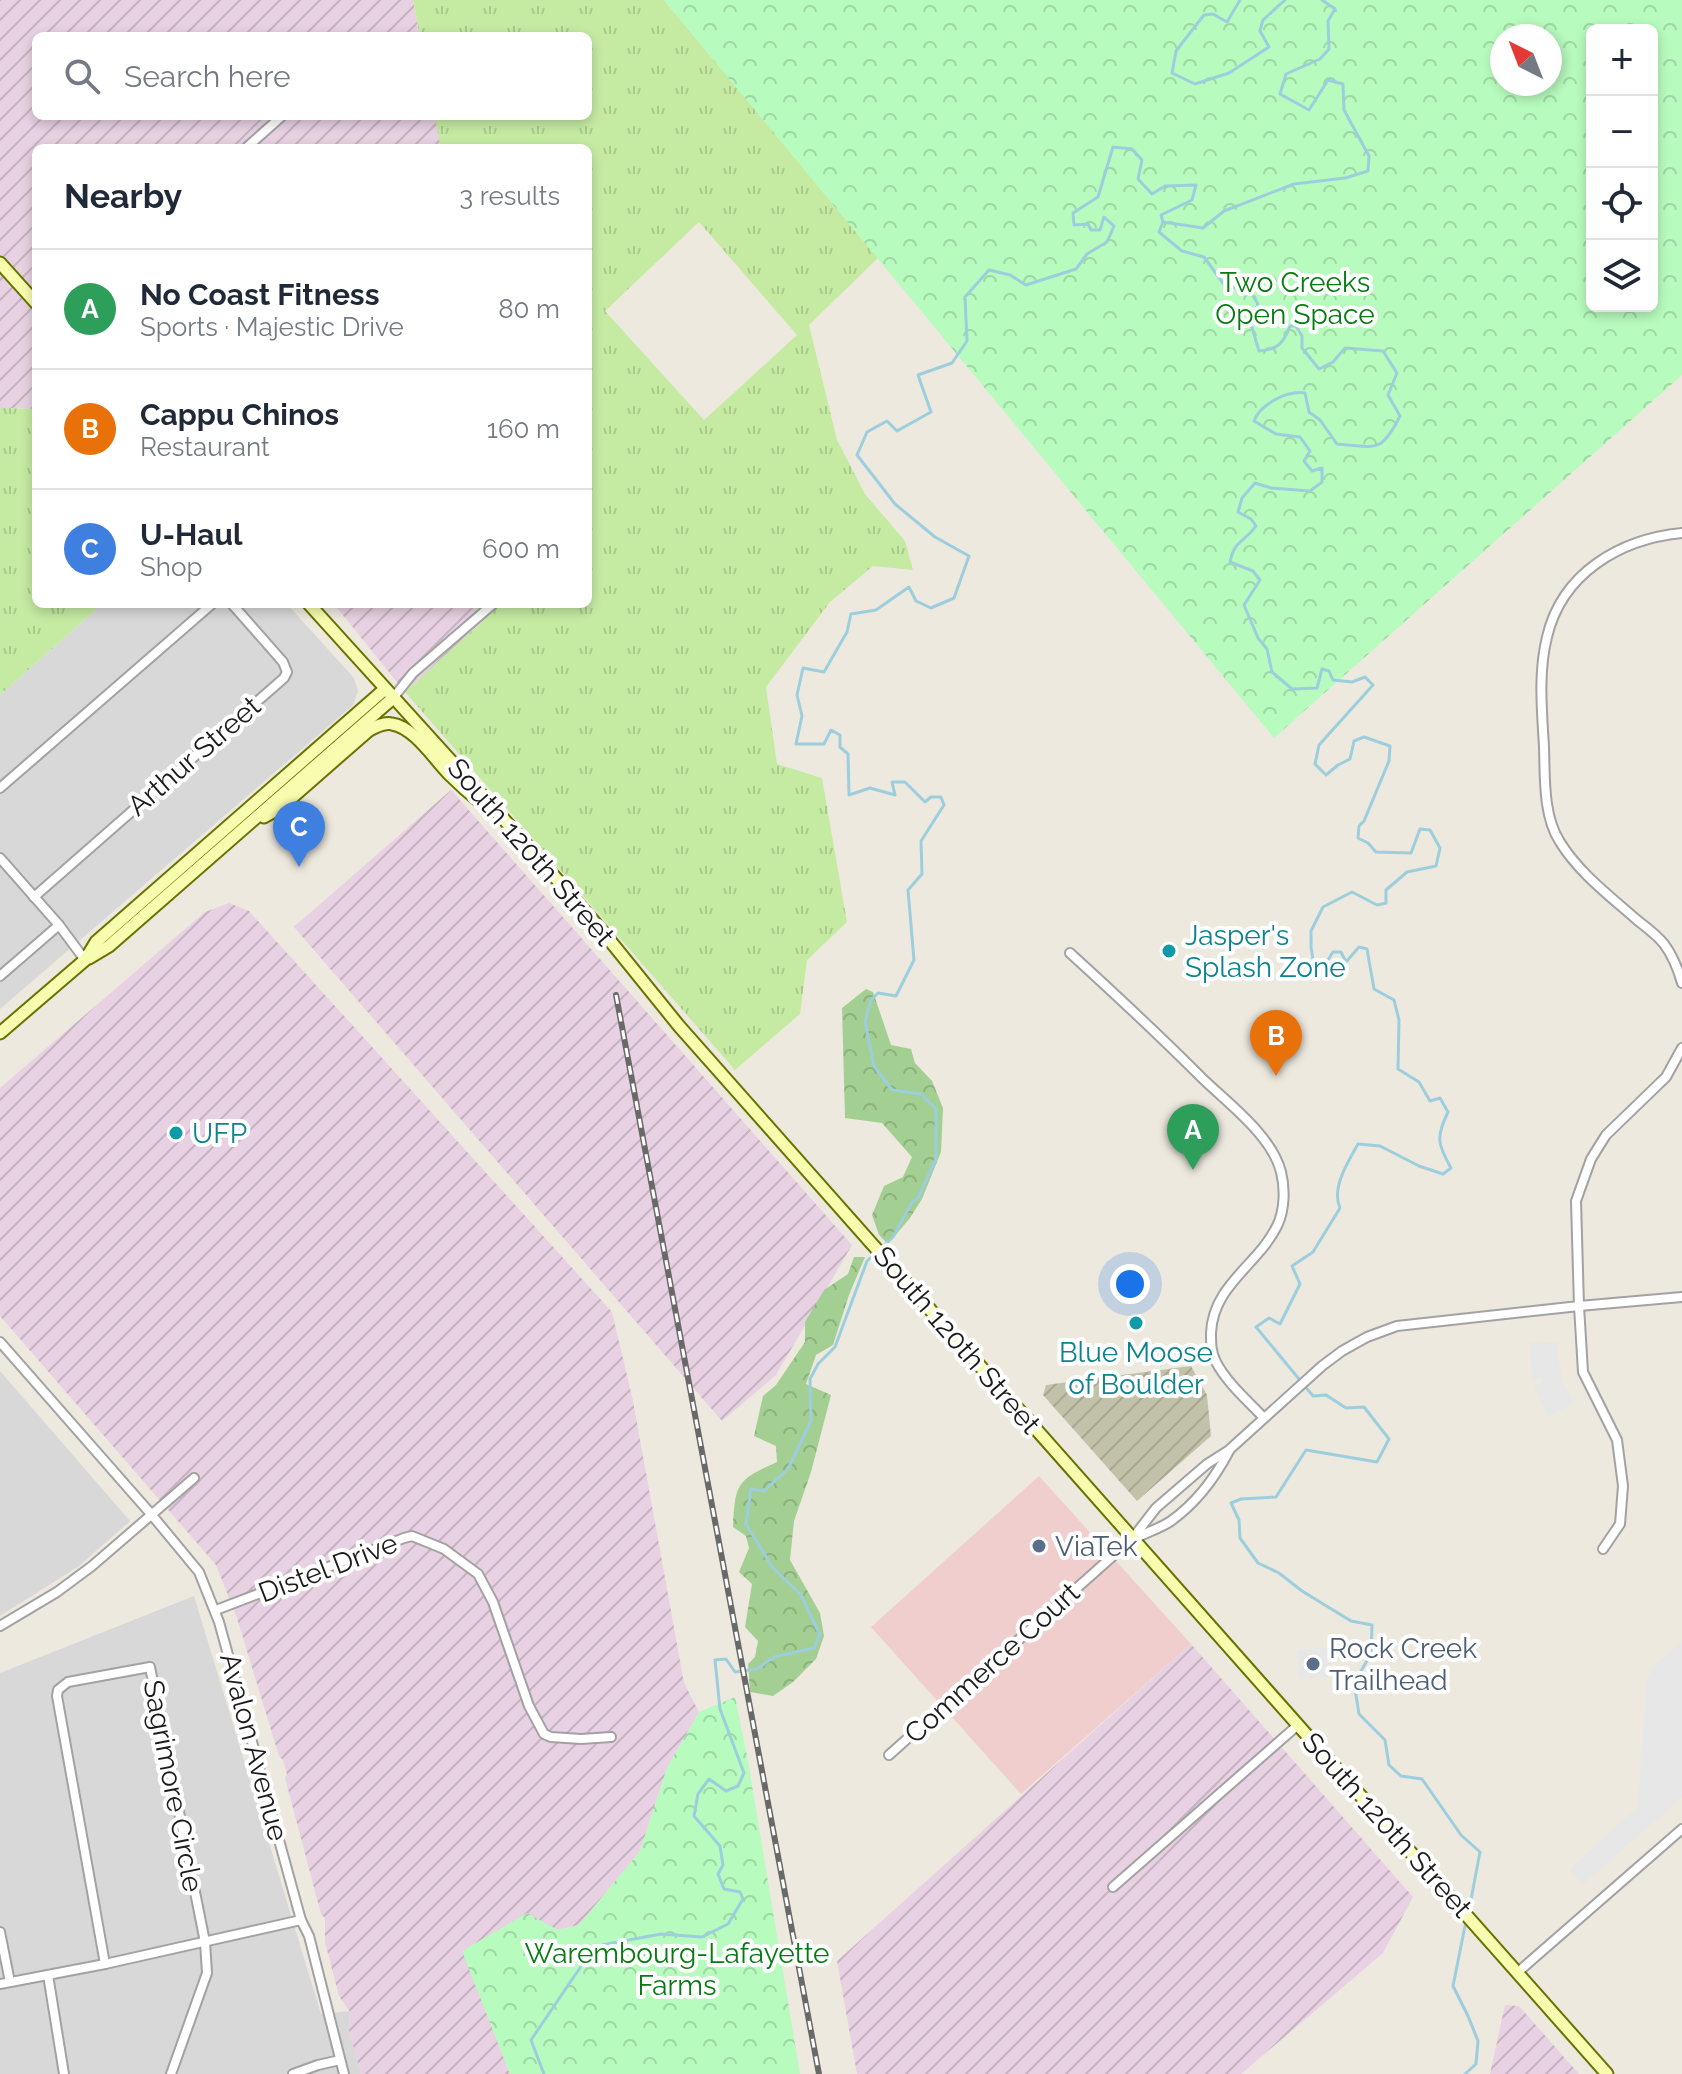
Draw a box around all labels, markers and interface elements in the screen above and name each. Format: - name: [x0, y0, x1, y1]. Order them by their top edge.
- north arrow: [1490, 24, 1562, 96]
- map controls: [1586, 24, 1658, 312]
- button: +: [1586, 24, 1658, 96]
- search box: [32, 32, 592, 120]
- icon: search: [60, 54, 104, 98]
- text: Search here: [124, 59, 291, 94]
- button: −: [1586, 96, 1658, 168]
- button: locate: [1586, 168, 1658, 240]
- text: Nearby: [64, 176, 182, 216]
- text: 3 results: [459, 181, 560, 211]
- button: layers: [1586, 240, 1658, 312]
- park label: Two Creeks Open Space: [1215, 266, 1375, 331]
- text: No Coast Fitness: [140, 277, 380, 312]
- text: A: [81, 294, 99, 324]
- text: 80 m: [498, 294, 560, 324]
- text: Sports · Majestic Drive: [140, 312, 404, 342]
- text: Cappu Chinos: [140, 397, 339, 432]
- text: B: [81, 414, 99, 444]
- text: 160 m: [487, 414, 560, 444]
- text: Restaurant: [140, 432, 270, 462]
- text: U-Haul: [140, 517, 242, 552]
- text: C: [81, 534, 99, 564]
- text: 600 m: [482, 534, 560, 564]
- text: Shop: [140, 552, 202, 582]
- street label: Arthur Street: [121, 689, 268, 823]
- street label: South 120th Street: [441, 752, 622, 953]
- pin: C: [273, 801, 325, 867]
- place label: Jasper's Splash Zone: [1185, 919, 1346, 984]
- marker: Jasper's Splash Zone: [1160, 942, 1178, 960]
- pin: B: [1250, 1010, 1302, 1076]
- pin: A: [1167, 1104, 1219, 1170]
- place label: UFP: [192, 1117, 247, 1150]
- marker: UFP: [167, 1124, 185, 1142]
- street label: South 120th Street: [867, 1240, 1048, 1441]
- your location: [1110, 1264, 1150, 1304]
- marker: Blue Moose of Boulder: [1127, 1314, 1145, 1332]
- place label: Blue Moose of Boulder: [1059, 1336, 1213, 1401]
- street label: Distel Drive: [254, 1526, 402, 1610]
- place label: ViaTek: [1055, 1530, 1138, 1563]
- marker: ViaTek: [1030, 1537, 1048, 1555]
- street label: Commerce Court: [898, 1575, 1087, 1750]
- place label: Rock Creek Trailhead: [1329, 1632, 1477, 1697]
- street label: Avalon Avenue: [213, 1650, 295, 1844]
- marker: Rock Creek Trailhead: [1304, 1655, 1322, 1673]
- street label: Sagrimore Circle: [136, 1677, 210, 1895]
- street label: South 120th Street: [1295, 1726, 1479, 1925]
- park label: Warembourg-Lafayette Farms: [524, 1937, 830, 2002]

